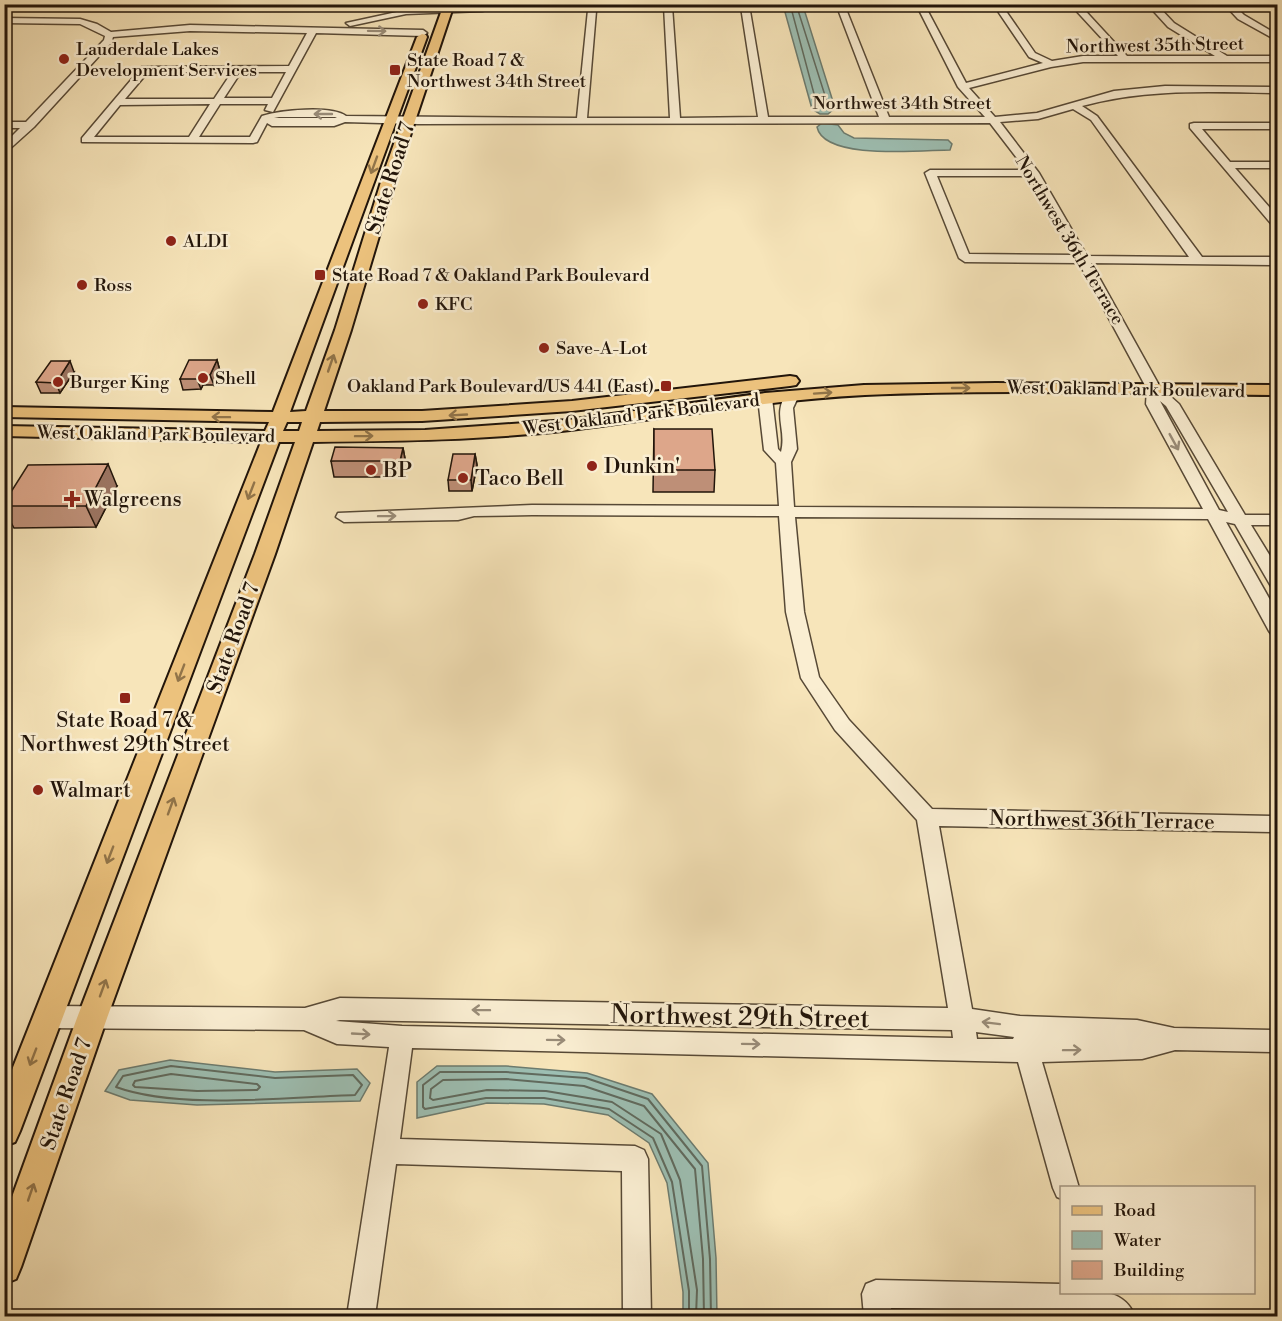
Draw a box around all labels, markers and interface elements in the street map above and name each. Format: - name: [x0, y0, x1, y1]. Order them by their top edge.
- one-way arrow: [367, 25, 387, 37]
- street label: Northwest 35th Street: [1066, 32, 1245, 59]
- place label: Lauderdale Lakes Development Services: [76, 38, 257, 82]
- place label: State Road 7 & Northwest 34th Street: [407, 49, 587, 93]
- marker: Lauderdale Lakes Development Services: [57, 52, 71, 66]
- marker: State Road 7 & Northwest 34th Street: [388, 63, 402, 77]
- street label: Northwest 34th Street: [812, 92, 992, 115]
- one-way arrow: [313, 108, 333, 120]
- street label: State Road 7: [361, 119, 421, 238]
- street label: Northwest 36th Terrace: [1010, 151, 1129, 329]
- one-way arrow: [368, 155, 379, 174]
- place label: ALDI: [182, 230, 228, 253]
- marker: ALDI: [164, 234, 178, 248]
- place label: State Road 7 & Oakland Park Boulevard: [332, 264, 650, 287]
- marker: State Road 7 & Oakland Park Boulevard: [313, 268, 327, 282]
- place label: Ross: [94, 274, 132, 297]
- marker: Ross: [75, 278, 89, 292]
- place label: KFC: [435, 293, 472, 316]
- marker: KFC: [416, 297, 430, 311]
- place label: Save-A-Lot: [556, 337, 648, 360]
- marker: Save-A-Lot: [537, 341, 551, 355]
- one-way arrow: [327, 354, 338, 372]
- place label: Shell: [215, 367, 256, 390]
- place label: Burger King: [69, 371, 170, 394]
- marker: Shell: [196, 371, 210, 385]
- marker: Burger King: [51, 375, 65, 389]
- place label: Oakland Park Boulevard/US 441 (East): [347, 375, 654, 398]
- street label: West Oakland Park Boulevard: [1006, 376, 1246, 403]
- marker: Oakland Park Boulevard/US 441 (East): [659, 379, 673, 393]
- one-way arrow: [951, 382, 971, 394]
- one-way arrow: [812, 387, 832, 398]
- street label: West Oakland Park Boulevard: [520, 388, 762, 441]
- one-way arrow: [449, 409, 469, 420]
- one-way arrow: [211, 411, 231, 422]
- street label: West Oakland Park Boulevard: [36, 421, 276, 448]
- one-way arrow: [354, 430, 374, 442]
- one-way arrow: [1168, 433, 1180, 450]
- place label: Dunkin': [604, 454, 680, 480]
- place label: BP: [382, 458, 412, 484]
- marker: Dunkin': [585, 459, 599, 473]
- marker: BP: [364, 463, 378, 477]
- place label: Taco Bell: [475, 466, 564, 492]
- marker: Taco Bell: [456, 471, 470, 485]
- one-way arrow: [245, 482, 256, 500]
- place label: Walgreens: [83, 487, 182, 513]
- marker: Walgreens: [65, 492, 79, 506]
- one-way arrow: [377, 510, 397, 522]
- street label: State Road 7: [202, 579, 266, 697]
- one-way arrow: [175, 664, 186, 682]
- marker: State Road 7 & Northwest 29th Street: [118, 691, 132, 705]
- place label: State Road 7 & Northwest 29th Street: [20, 708, 230, 758]
- place label: Walmart: [49, 778, 131, 804]
- marker: Walmart: [31, 783, 45, 797]
- one-way arrow: [166, 797, 177, 815]
- street label: Northwest 36th Terrace: [989, 806, 1215, 836]
- one-way arrow: [104, 845, 115, 864]
- one-way arrow: [99, 980, 110, 998]
- street label: Northwest 29th Street: [610, 999, 870, 1035]
- one-way arrow: [472, 1004, 492, 1016]
- one-way arrow: [981, 1018, 1001, 1029]
- one-way arrow: [351, 1029, 370, 1040]
- one-way arrow: [545, 1034, 565, 1046]
- street label: State Road 7: [36, 1035, 98, 1154]
- one-way arrow: [740, 1039, 760, 1050]
- one-way arrow: [1061, 1044, 1081, 1056]
- one-way arrow: [26, 1047, 37, 1065]
- one-way arrow: [26, 1183, 37, 1202]
- legend: [1060, 1186, 1255, 1294]
- text: Road: [1114, 1199, 1157, 1222]
- text: Water: [1113, 1229, 1162, 1252]
- text: Building: [1113, 1259, 1185, 1282]

